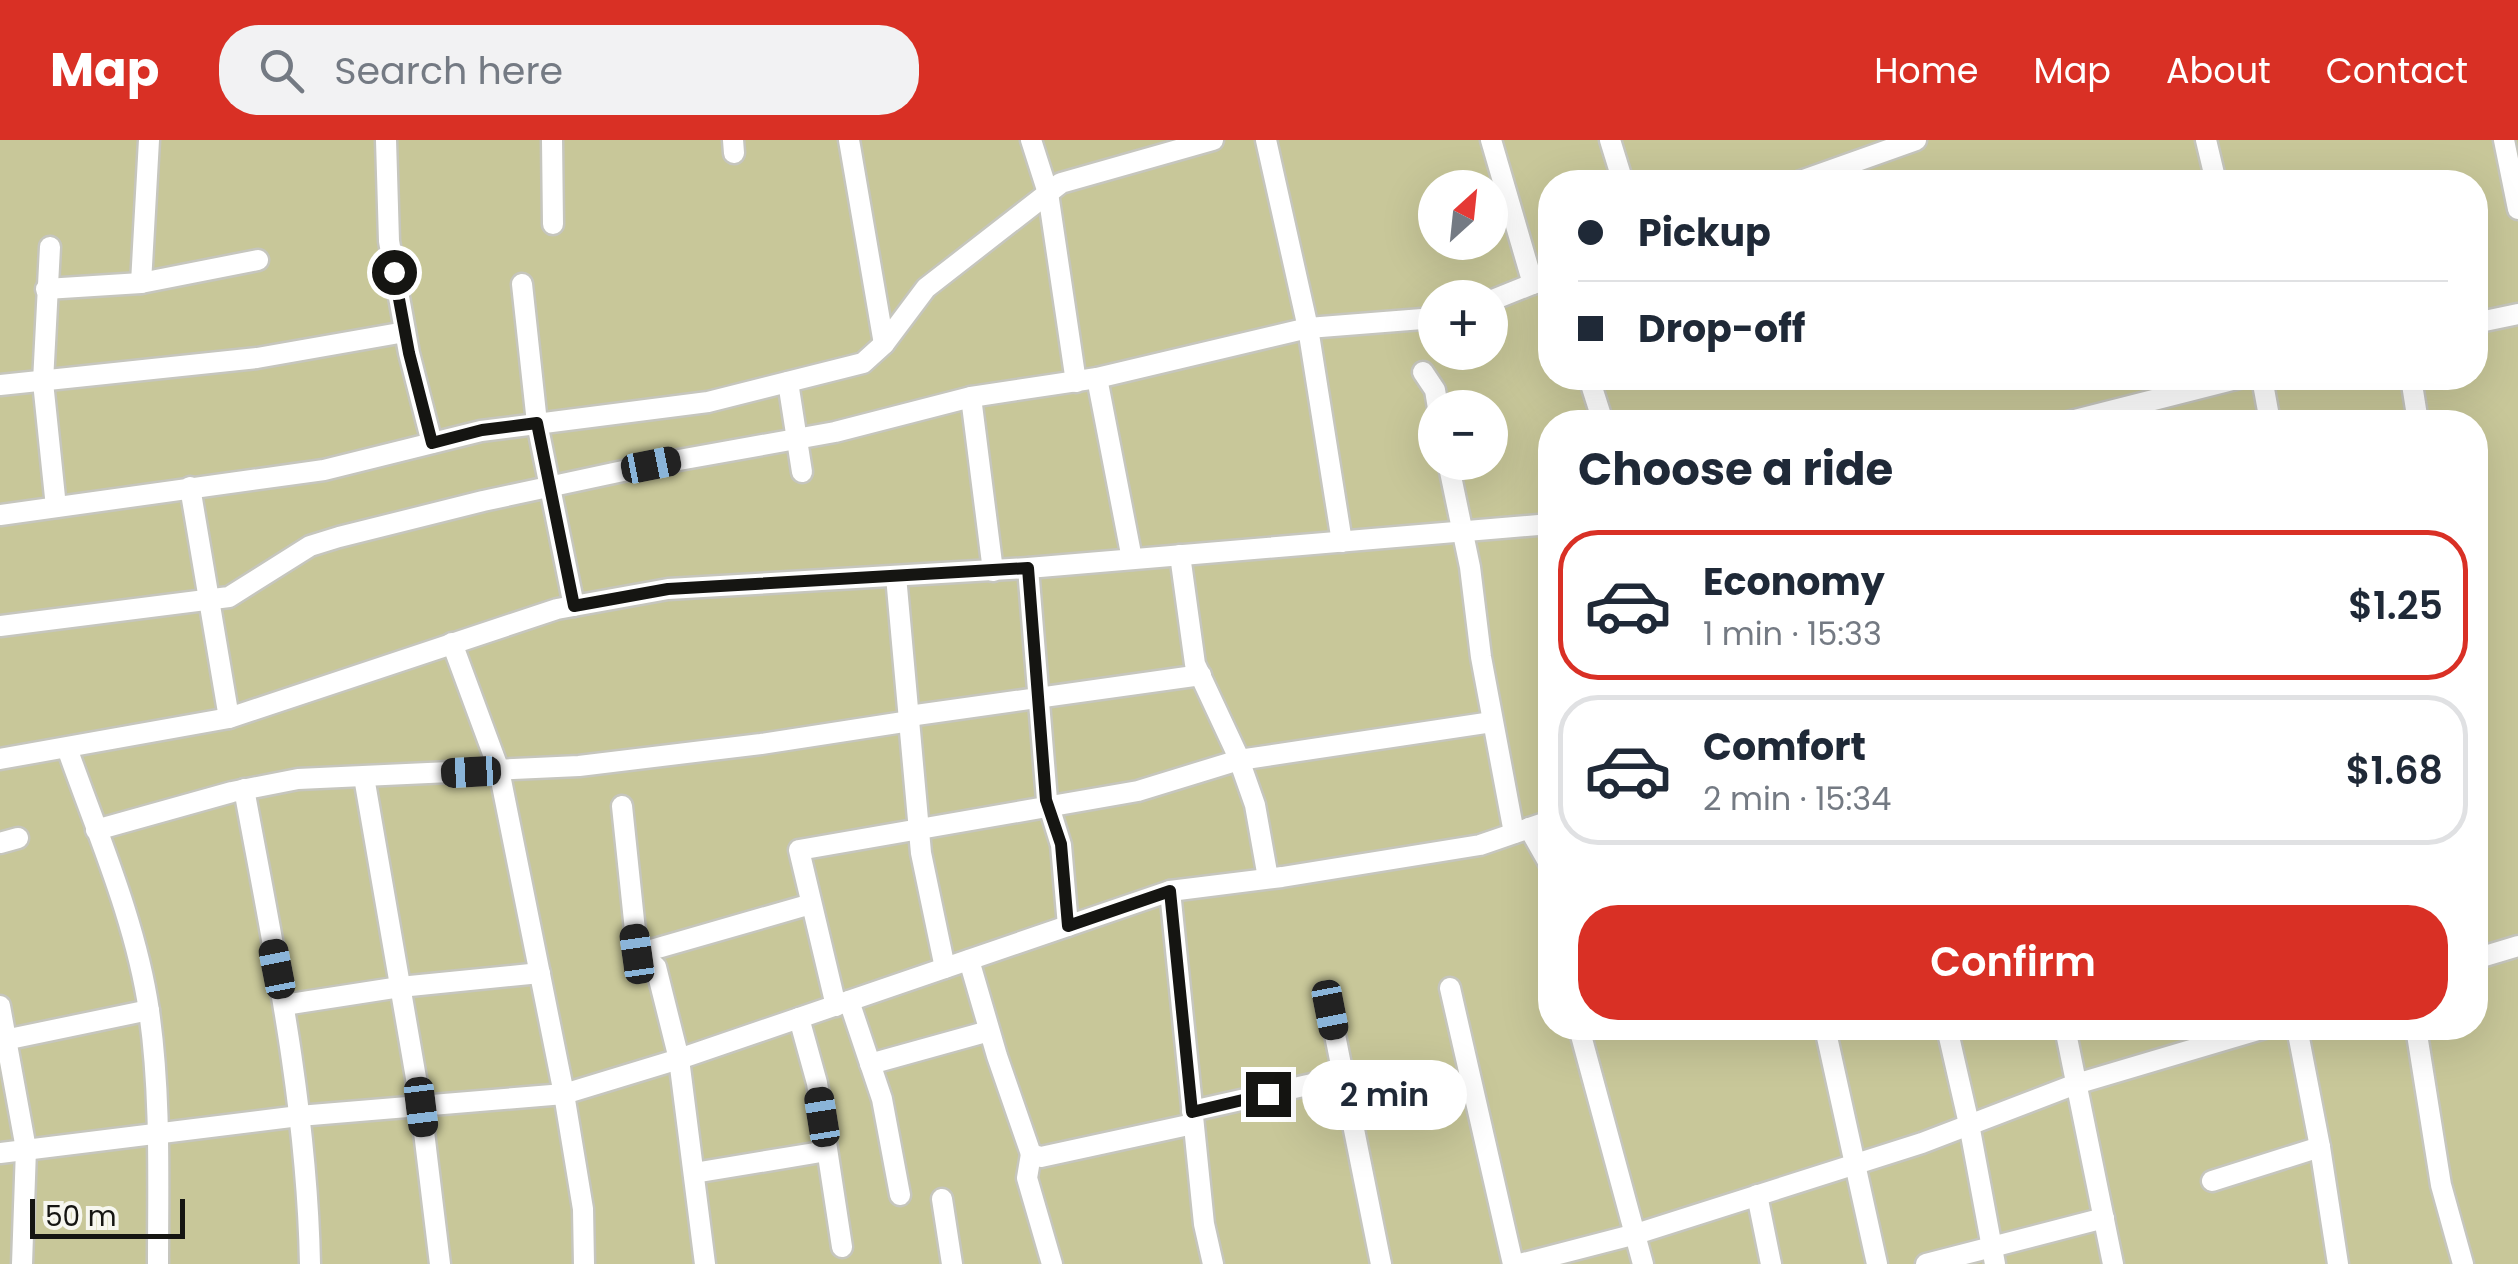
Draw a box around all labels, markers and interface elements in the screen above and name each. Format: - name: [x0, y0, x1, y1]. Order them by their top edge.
- search box: [219, 25, 919, 115]
- text: Map: [50, 36, 159, 103]
- icon: search: [254, 43, 309, 98]
- text: Search here: [334, 44, 563, 97]
- text: Home: [1874, 46, 1979, 95]
- text: Map: [2034, 46, 2111, 95]
- text: About: [2166, 46, 2271, 95]
- text: Contact: [2326, 46, 2468, 95]
- north arrow: [1418, 170, 1508, 260]
- map controls: [1418, 170, 1508, 480]
- text: Pickup: [1638, 206, 1771, 259]
- route start: [372, 250, 417, 295]
- button: +: [1418, 280, 1508, 370]
- text: Drop-off: [1638, 302, 1806, 355]
- button: −: [1418, 390, 1508, 480]
- text: Choose a ride: [1578, 438, 1893, 501]
- car: [619, 445, 683, 485]
- text: Economy: [1703, 555, 1885, 608]
- icon: car: [1583, 560, 1673, 650]
- text: $1.25: [2348, 579, 2443, 632]
- text: 1 min · 15:33: [1703, 611, 1882, 656]
- text: Comfort: [1703, 720, 1866, 773]
- icon: car: [1583, 725, 1673, 815]
- text: $1.68: [2346, 744, 2443, 797]
- car: [440, 755, 502, 789]
- text: 2 min · 15:34: [1703, 776, 1891, 821]
- button: Confirm: [1578, 905, 2448, 1020]
- car: [618, 922, 656, 986]
- car: [257, 937, 297, 1001]
- car: [1310, 978, 1350, 1042]
- callout: 2 min: [1303, 1059, 1468, 1129]
- route end: [1246, 1072, 1291, 1117]
- text: 2 min: [1340, 1072, 1429, 1117]
- car: [402, 1075, 440, 1139]
- car: [802, 1085, 842, 1149]
- scale bar: [30, 1194, 185, 1238]
- text: 50 m: [45, 1197, 116, 1236]

